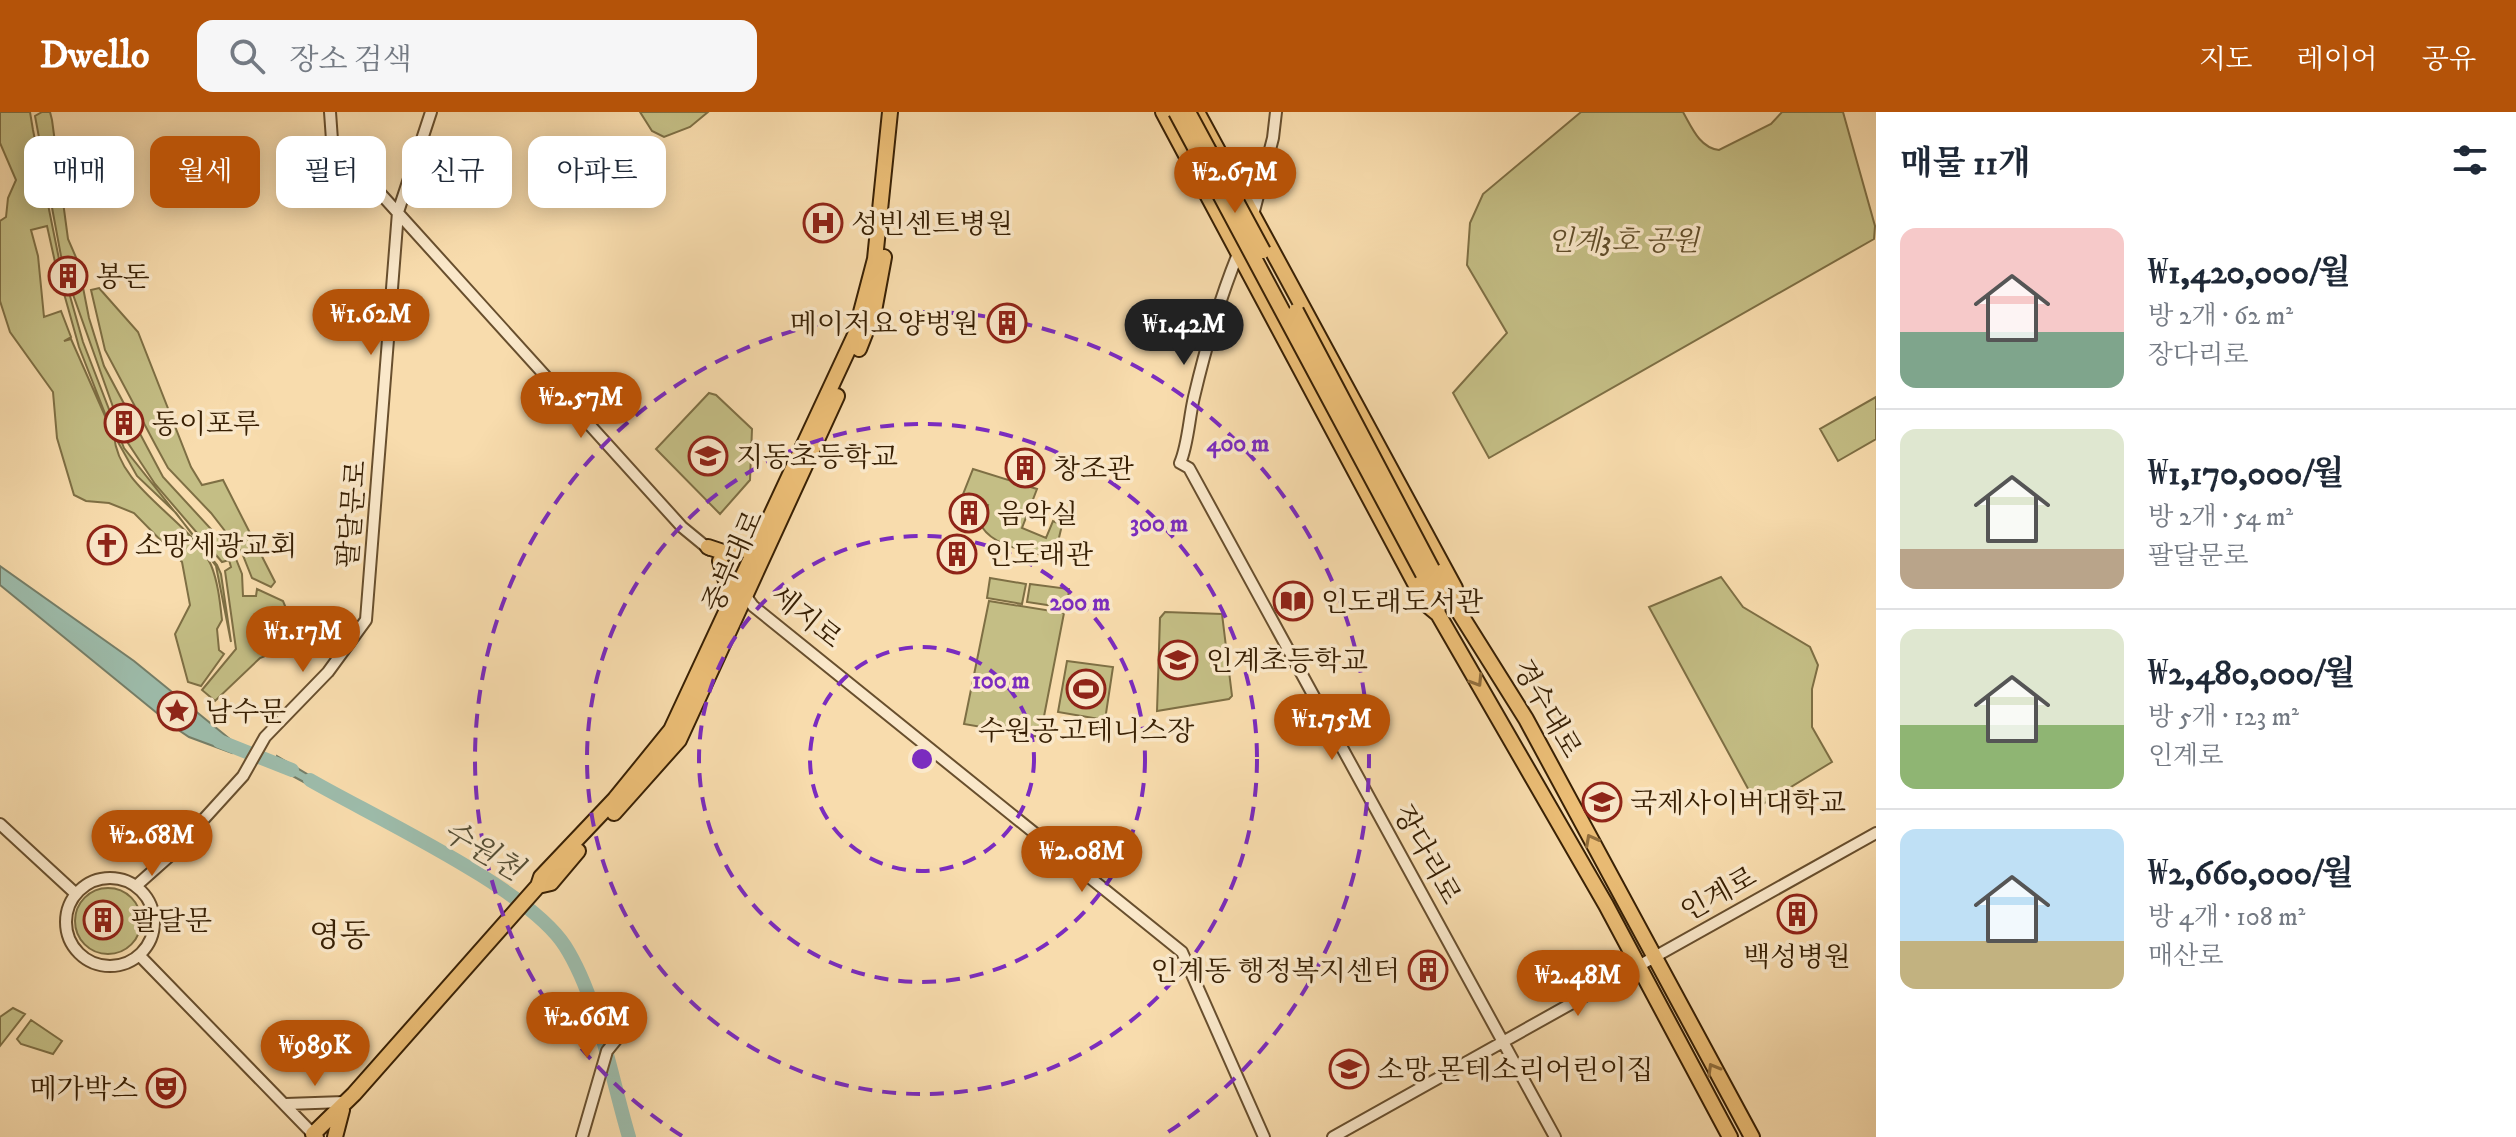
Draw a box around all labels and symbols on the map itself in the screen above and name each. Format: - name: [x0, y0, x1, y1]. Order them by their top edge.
- pin: ₩2.67M: [1170, 147, 1300, 215]
- hospital icon: 성빈센트병원: [802, 202, 844, 244]
- place label: 성빈센트병원: [851, 207, 1013, 242]
- park label: 인계3호 공원: [1547, 224, 1701, 259]
- building icon: 봉돈: [47, 255, 89, 297]
- place label: 봉돈: [96, 260, 150, 295]
- pin: ₩1.62M: [306, 289, 436, 357]
- pin: ₩1.42M: [1119, 299, 1249, 367]
- building icon: 메이저요양벙원: [986, 302, 1028, 344]
- place label: 메이저요양벙원: [790, 307, 979, 342]
- pin: ₩2.57M: [516, 372, 646, 440]
- building icon: 동이포루: [103, 402, 145, 444]
- place label: 동이포루: [152, 407, 260, 442]
- text: 400 m: [1207, 429, 1269, 459]
- school or university icon: 지동초등학교: [687, 435, 729, 477]
- place label: 지동초등학교: [736, 440, 898, 475]
- building icon: 창조관: [1004, 447, 1046, 489]
- place label: 창조관: [1053, 452, 1134, 487]
- street label: 팔달문로: [330, 459, 375, 570]
- building icon: 음악실: [948, 492, 990, 534]
- place label: 음악실: [997, 497, 1078, 532]
- street label: 중부대로: [695, 505, 771, 618]
- text: 300 m: [1130, 509, 1188, 539]
- church icon: 소망세광교회: [86, 524, 128, 566]
- place label: 소망세광교회: [135, 529, 297, 564]
- building icon: 인도래관: [936, 533, 978, 575]
- place label: 인도래관: [985, 538, 1093, 573]
- street label: 세지로: [764, 578, 849, 656]
- library icon: 인도래도서관: [1272, 580, 1314, 622]
- place label: 인도래도서관: [1321, 585, 1483, 620]
- text: 200 m: [1050, 588, 1110, 618]
- pin: ₩1.17M: [238, 606, 368, 674]
- school or university icon: 인계초등학교: [1157, 639, 1199, 681]
- place label: 인계초등학교: [1206, 644, 1368, 679]
- street label: 경수대로: [1504, 653, 1589, 764]
- text: 100 m: [972, 666, 1030, 696]
- sports icon: 수원공고테니스장: [1065, 668, 1107, 710]
- one-way arrow: [1468, 672, 1483, 687]
- place icon: 남수문: [156, 690, 198, 732]
- pin: ₩1.75M: [1267, 694, 1397, 762]
- place label: 남수문: [205, 695, 286, 730]
- place label: 수원공고테니스장: [978, 714, 1194, 749]
- centre of rings: [908, 745, 936, 773]
- school or university icon: 국제사이버대학교: [1581, 781, 1623, 823]
- place label: 국제사이버대학교: [1630, 786, 1846, 821]
- street label: 장다리로: [1385, 799, 1468, 911]
- pin: ₩2.68M: [87, 810, 217, 878]
- water label: 수원천: [435, 813, 531, 891]
- pin: ₩2.08M: [1017, 826, 1147, 894]
- one-way arrow: [1585, 833, 1600, 848]
- street label: 인계로: [1675, 859, 1763, 929]
- building icon: 백성병원: [1776, 893, 1818, 935]
- building icon: 팔달문: [82, 899, 124, 941]
- place label: 팔달문: [131, 904, 212, 939]
- district label: 영동: [309, 917, 371, 957]
- place label: 백성병원: [1743, 940, 1851, 975]
- building icon: 인계동 행정복지센터: [1407, 949, 1449, 991]
- pin: ₩2.48M: [1513, 950, 1643, 1018]
- place label: 인계동 행정복지센터: [1151, 954, 1400, 989]
- pin: ₩2.66M: [522, 992, 652, 1060]
- pin: ₩989K: [259, 1020, 371, 1088]
- school or university icon: 소망 몬테소리어린이집: [1328, 1048, 1370, 1090]
- place label: 소망 몬테소리어린이집: [1377, 1053, 1653, 1088]
- one-way arrow: [1707, 1063, 1723, 1078]
- theatre icon: 메가박스: [145, 1067, 187, 1109]
- place label: 메가박스: [30, 1072, 138, 1107]

